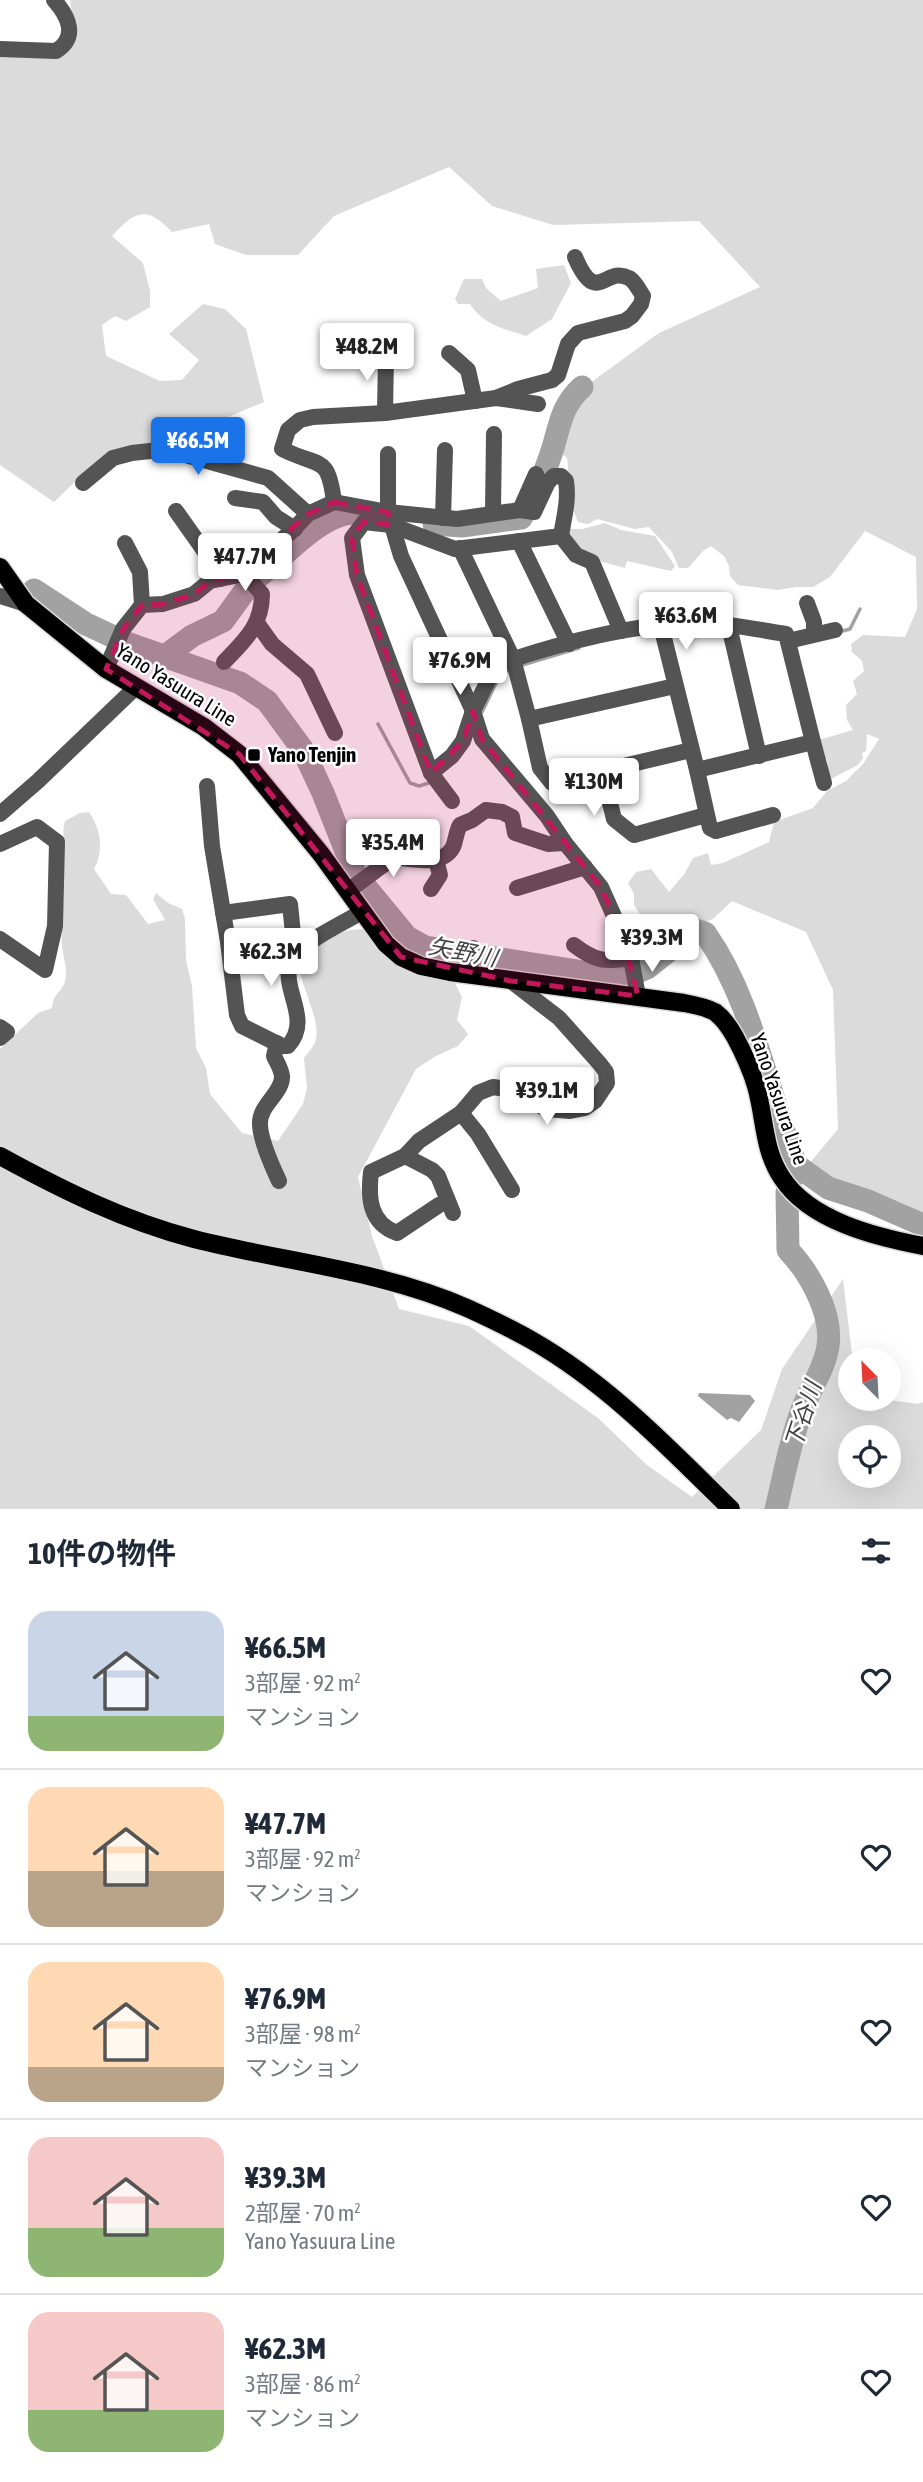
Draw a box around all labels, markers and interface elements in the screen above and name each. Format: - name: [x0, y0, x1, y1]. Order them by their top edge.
- pin: ¥48.2M: [310, 324, 424, 383]
- text: ¥48.2M: [336, 333, 398, 359]
- pin: ¥66.5M: [141, 418, 255, 477]
- text: ¥66.5M: [167, 427, 229, 453]
- pin: ¥47.7M: [188, 534, 302, 593]
- text: ¥47.7M: [214, 543, 276, 569]
- pin: ¥63.6M: [629, 592, 743, 652]
- text: ¥63.6M: [655, 602, 717, 628]
- street label: Yano Yasuura Line: [112, 638, 241, 731]
- pin: ¥76.9M: [403, 638, 517, 697]
- text: ¥76.9M: [429, 647, 491, 673]
- place label: Yano Tenjin: [267, 742, 356, 766]
- marker: Yano Tenjin: [246, 747, 262, 763]
- pin: ¥130M: [545, 758, 643, 818]
- text: ¥130M: [565, 768, 623, 794]
- pin: ¥35.4M: [336, 820, 450, 879]
- text: ¥35.4M: [362, 829, 424, 855]
- pin: ¥39.3M: [595, 914, 709, 974]
- text: ¥39.3M: [621, 924, 683, 950]
- pin: ¥62.3M: [214, 928, 328, 988]
- water label: 矢野川: [427, 933, 502, 972]
- text: ¥62.3M: [240, 938, 302, 964]
- street label: Yano Yasuura Line: [746, 1030, 814, 1168]
- pin: ¥39.1M: [490, 1068, 604, 1127]
- text: ¥39.1M: [516, 1077, 578, 1103]
- north arrow: [838, 1348, 901, 1410]
- map controls: [838, 1348, 901, 1488]
- water label: 下谷川: [780, 1375, 827, 1452]
- button: locate: [838, 1425, 901, 1488]
- icon: filters: [857, 1532, 895, 1570]
- text: 10件の物件: [28, 1536, 176, 1570]
- text: ¥66.5M: [245, 1630, 326, 1664]
- icon: home: [84, 1639, 168, 1723]
- icon: heart: [857, 1662, 895, 1700]
- text: 3部屋 · 92 m²: [245, 1670, 361, 1696]
- text: マンション: [245, 1704, 360, 1730]
- text: ¥47.7M: [245, 1806, 326, 1840]
- icon: home: [84, 1815, 168, 1899]
- icon: heart: [857, 1838, 895, 1876]
- text: 3部屋 · 92 m²: [245, 1846, 361, 1872]
- text: マンション: [245, 1880, 360, 1906]
- text: ¥76.9M: [245, 1981, 326, 2015]
- icon: home: [84, 1990, 168, 2074]
- icon: heart: [857, 2013, 895, 2051]
- text: 3部屋 · 98 m²: [245, 2021, 361, 2047]
- text: マンション: [245, 2055, 360, 2081]
- text: ¥39.3M: [245, 2160, 326, 2194]
- icon: home: [84, 2165, 168, 2249]
- icon: heart: [857, 2188, 895, 2226]
- text: 2部屋 · 70 m²: [245, 2200, 361, 2226]
- text: Yano Yasuura Line: [245, 2228, 396, 2254]
- text: ¥62.3M: [245, 2331, 326, 2365]
- icon: home: [84, 2340, 168, 2424]
- icon: heart: [857, 2363, 895, 2401]
- text: 3部屋 · 86 m²: [245, 2371, 361, 2397]
- text: マンション: [245, 2405, 360, 2431]

